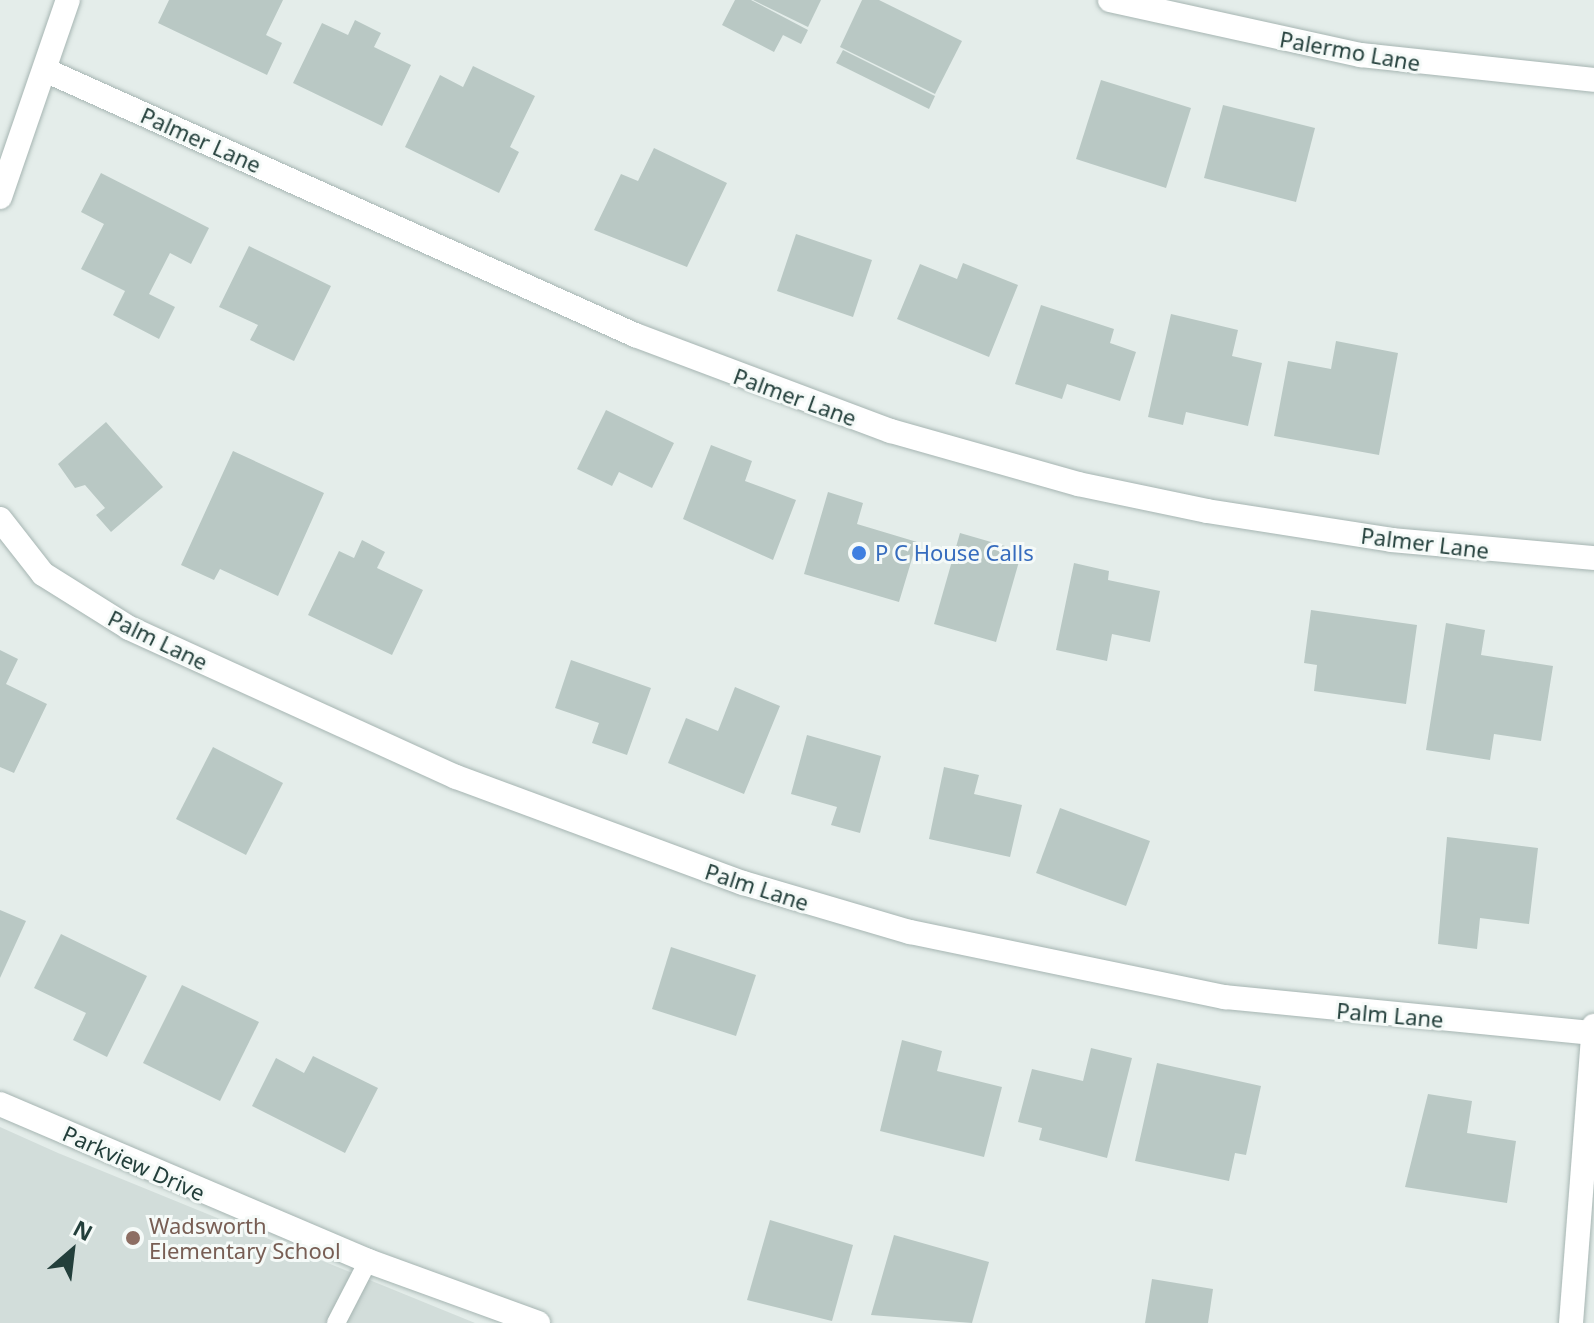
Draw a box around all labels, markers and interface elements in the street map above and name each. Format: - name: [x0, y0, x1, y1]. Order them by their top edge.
- street label: Palermo Lane: [1278, 26, 1422, 76]
- street label: Palmer Lane: [137, 102, 265, 178]
- street label: Palmer Lane: [730, 363, 860, 431]
- street label: Palmer Lane: [1359, 522, 1491, 564]
- place label: P C House Calls: [875, 540, 1034, 566]
- marker: P C House Calls: [850, 544, 868, 562]
- street label: Palm Lane: [104, 605, 212, 675]
- street label: Palm Lane: [702, 858, 812, 916]
- street label: Palm Lane: [1335, 997, 1445, 1033]
- street label: Parkview Drive: [59, 1120, 209, 1206]
- north arrow: [32, 1211, 112, 1291]
- text: N: [68, 1212, 98, 1247]
- place label: Wadsworth Elementary School: [149, 1212, 341, 1264]
- marker: Wadsworth Elementary School: [124, 1229, 142, 1247]

